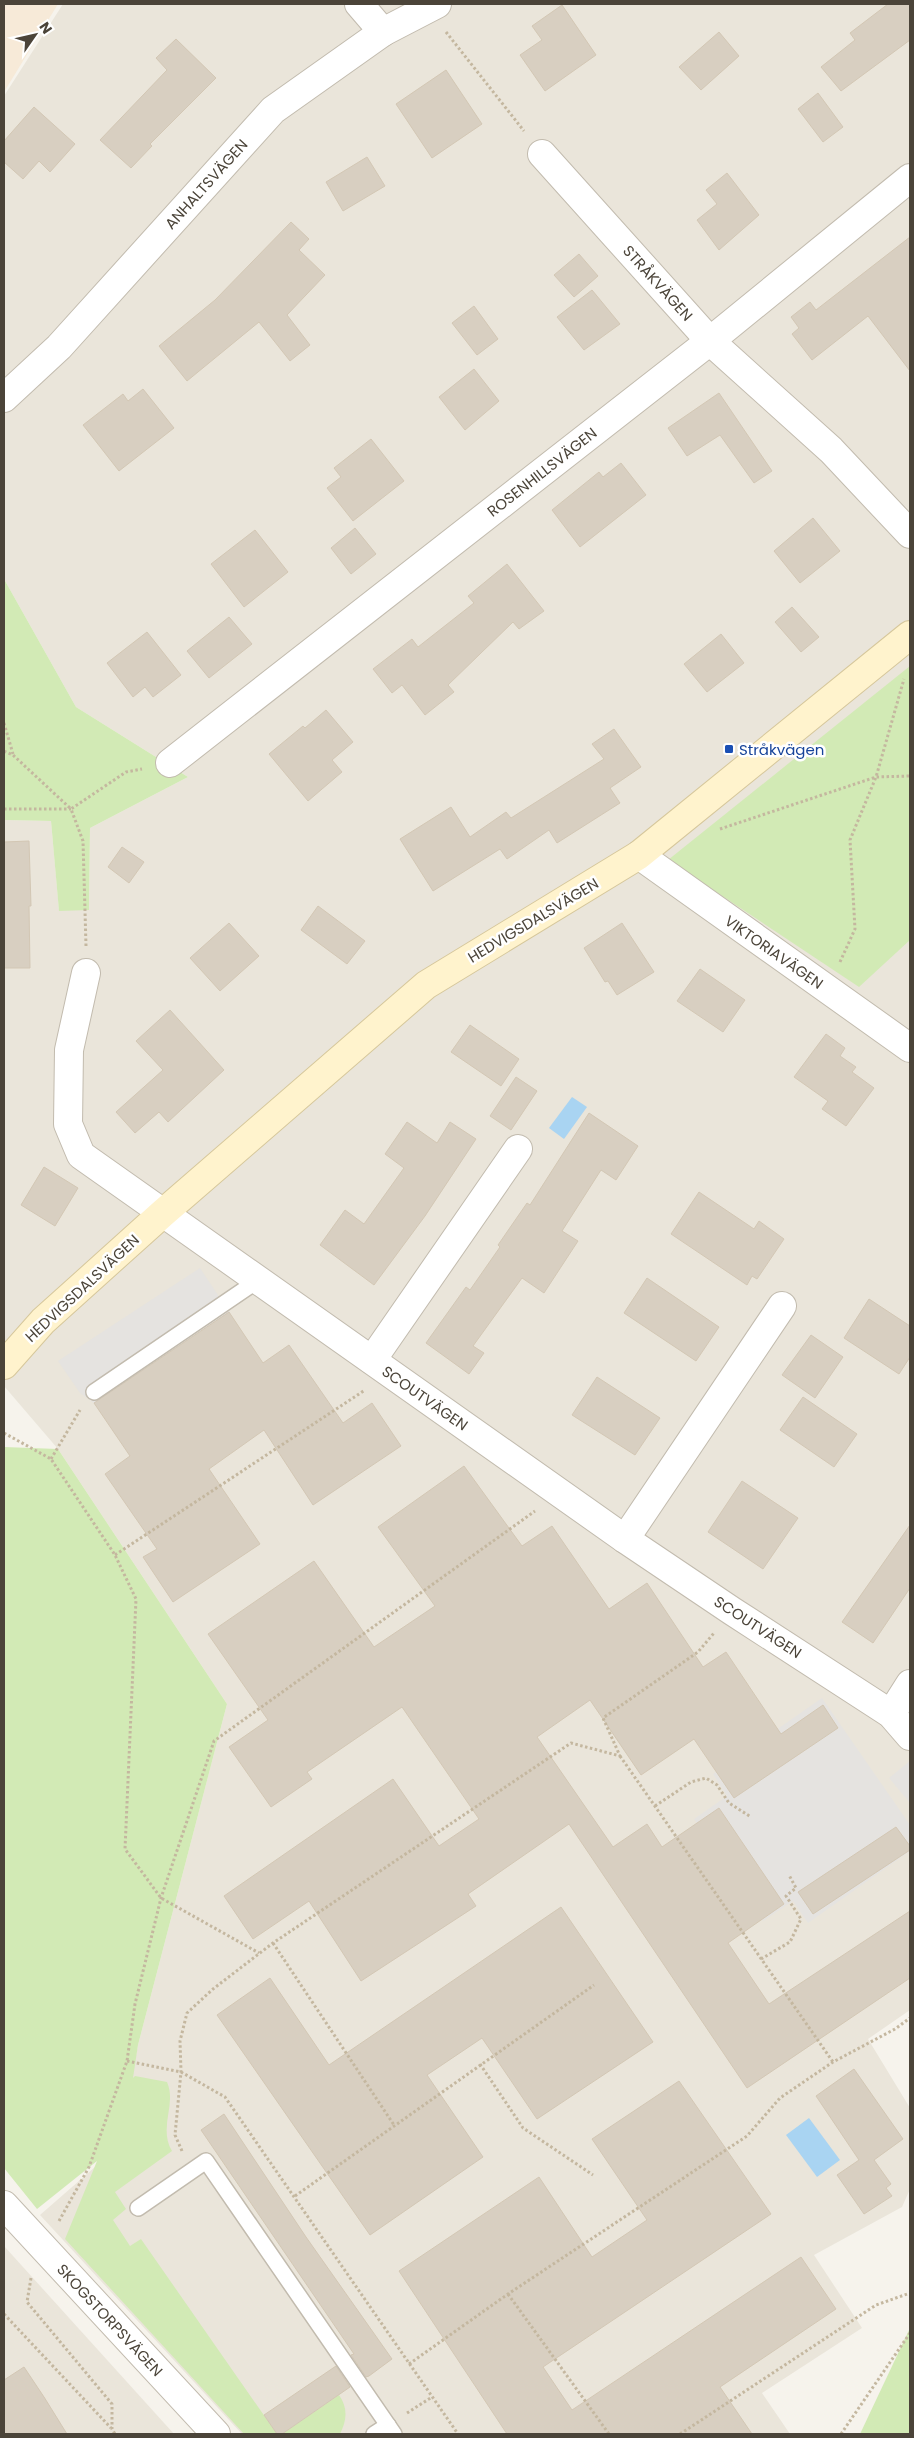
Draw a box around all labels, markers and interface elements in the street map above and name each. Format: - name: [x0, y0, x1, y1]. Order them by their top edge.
- north arrow: [10, 10, 60, 60]
- text: N: [35, 18, 57, 38]
- street label: ANHALTSVÄGEN: [160, 134, 252, 234]
- street label: STRÅKVÄGEN: [618, 241, 698, 325]
- street label: ROSENHILLSVÄGEN: [483, 422, 601, 522]
- place label: Stråkvägen: [739, 739, 824, 760]
- marker: Stråkvägen: [723, 743, 735, 755]
- street label: HEDVIGSDALSVÄGEN: [464, 873, 602, 967]
- street label: VIKTORIAVÄGEN: [721, 910, 827, 994]
- street label: HEDVIGSDALSVÄGEN: [20, 1229, 144, 1347]
- street label: SCOUTVÄGEN: [378, 1361, 472, 1435]
- street label: SCOUTVÄGEN: [710, 1591, 806, 1663]
- street label: SKOGSTORPSVÄGEN: [52, 2259, 168, 2381]

